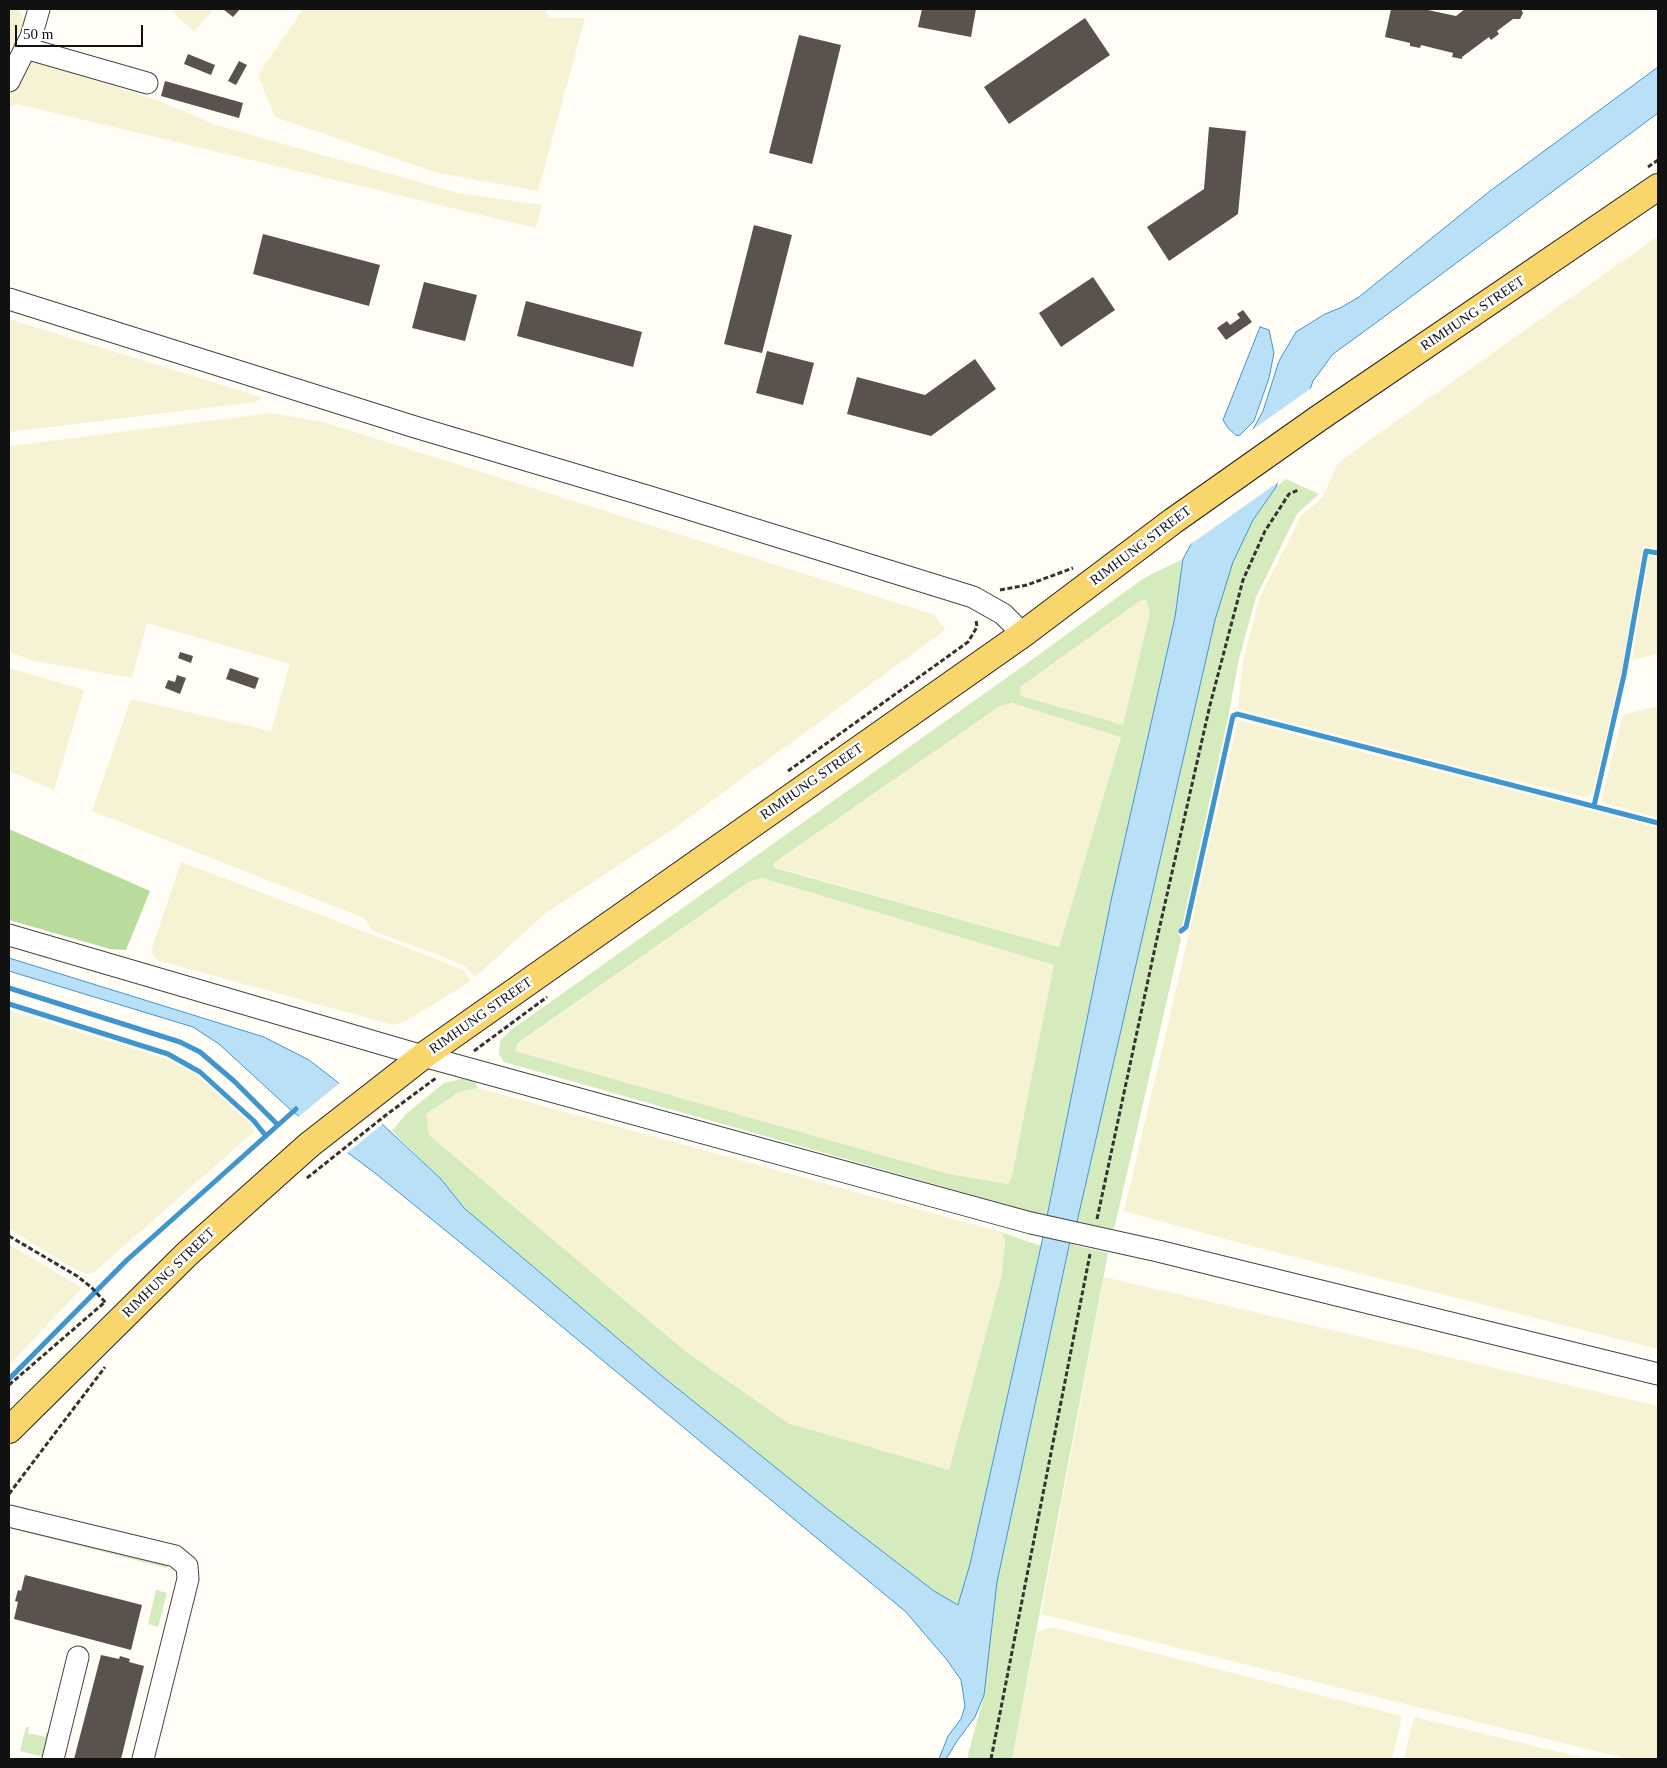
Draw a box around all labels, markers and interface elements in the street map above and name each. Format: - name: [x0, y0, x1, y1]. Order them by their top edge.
- scale bar: [18, 15, 145, 47]
- text: 50 m: [23, 26, 53, 42]
- street label: RIMHUNG STREET: [1420, 274, 1526, 354]
- street label: RIMHUNG STREET: [1089, 504, 1193, 588]
- street label: RIMHUNG STREET: [759, 741, 865, 823]
- street label: RIMHUNG STREET: [428, 975, 534, 1057]
- street label: RIMHUNG STREET: [121, 1226, 217, 1320]

